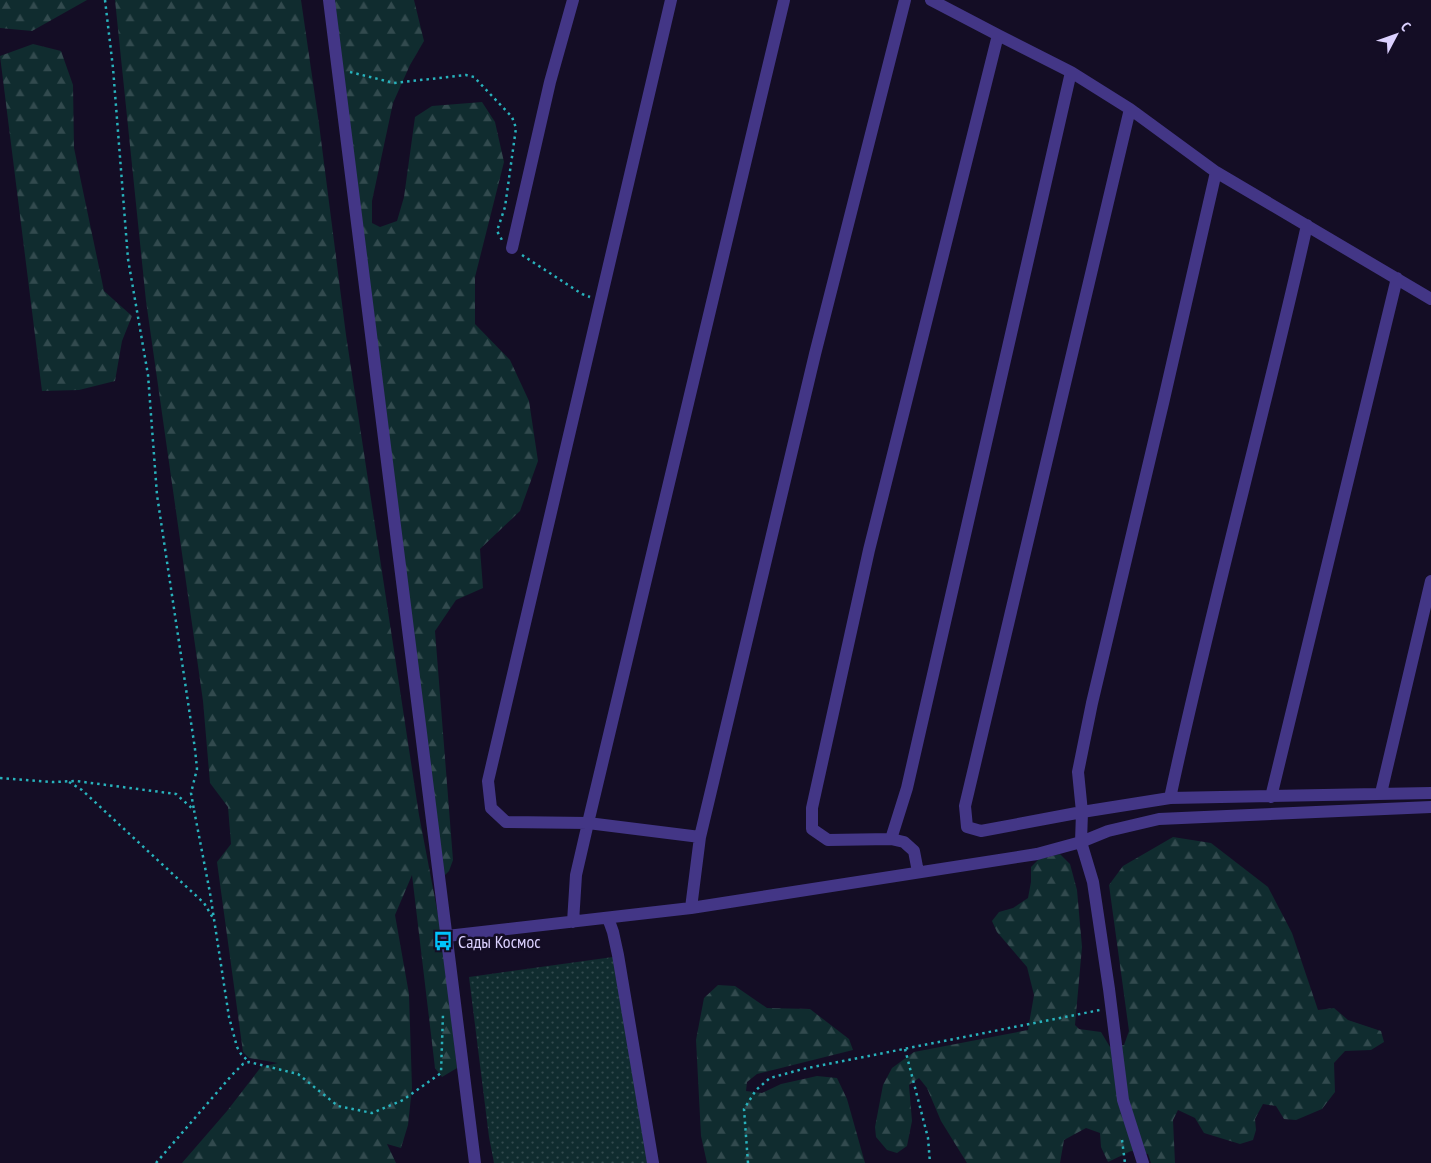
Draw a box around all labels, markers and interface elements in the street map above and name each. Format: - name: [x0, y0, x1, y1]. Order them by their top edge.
- north arrow: [1371, 10, 1421, 60]
- text: С: [1397, 18, 1415, 35]
- bus stop icon: Сады Космос: [432, 930, 454, 952]
- place label: Сады Космос: [458, 930, 541, 953]

